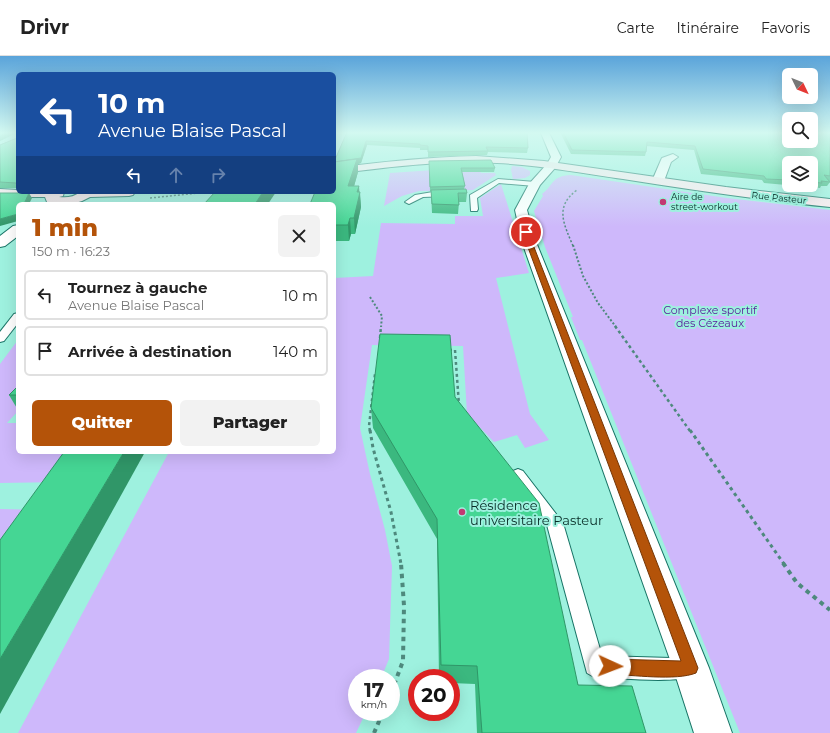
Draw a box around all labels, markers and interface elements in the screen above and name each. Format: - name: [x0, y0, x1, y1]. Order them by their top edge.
- text: Drivr: [20, 16, 69, 39]
- text: Carte: [617, 19, 654, 37]
- text: Itinéraire: [676, 19, 739, 37]
- text: Favoris: [761, 19, 810, 37]
- north arrow: [782, 68, 818, 104]
- map controls: [782, 68, 818, 192]
- text: 10 m: [98, 86, 165, 120]
- icon: left: [32, 88, 84, 140]
- button: search: [782, 112, 818, 148]
- text: Avenue Blaise Pascal: [98, 120, 287, 142]
- button: layers: [782, 156, 818, 192]
- icon: left: [123, 164, 145, 186]
- icon: ahead: [165, 164, 187, 186]
- icon: right: [207, 164, 229, 186]
- street label: Rue Pasteur: [751, 189, 807, 206]
- place label: Aire de street-workout: [671, 191, 738, 212]
- marker: Aire de street-workout: [658, 197, 668, 207]
- text: 1 min: [32, 213, 98, 242]
- button: close: [278, 215, 320, 257]
- pin: [509, 215, 543, 249]
- icon: arrive: [515, 221, 537, 243]
- text: 150 m · 16:23: [32, 243, 110, 259]
- text: Tournez à gauche: [68, 278, 207, 297]
- icon: left: [34, 284, 56, 306]
- text: 10 m: [283, 286, 318, 305]
- text: Avenue Blaise Pascal: [68, 297, 204, 313]
- park label: Complexe sportif des Cézeaux: [663, 303, 758, 330]
- icon: arrive: [34, 340, 56, 362]
- text: Arrivée à destination: [68, 342, 232, 361]
- text: 140 m: [273, 342, 318, 361]
- button: Quitter: [32, 400, 172, 446]
- button: Partager: [180, 400, 320, 446]
- place label: Résidence universitaire Pasteur: [470, 497, 603, 528]
- marker: Résidence universitaire Pasteur: [457, 507, 467, 517]
- position arrow: [589, 645, 631, 687]
- speed limit sign: 20: [408, 669, 460, 721]
- text: 17: [364, 678, 384, 702]
- text: km/h: [361, 698, 387, 711]

